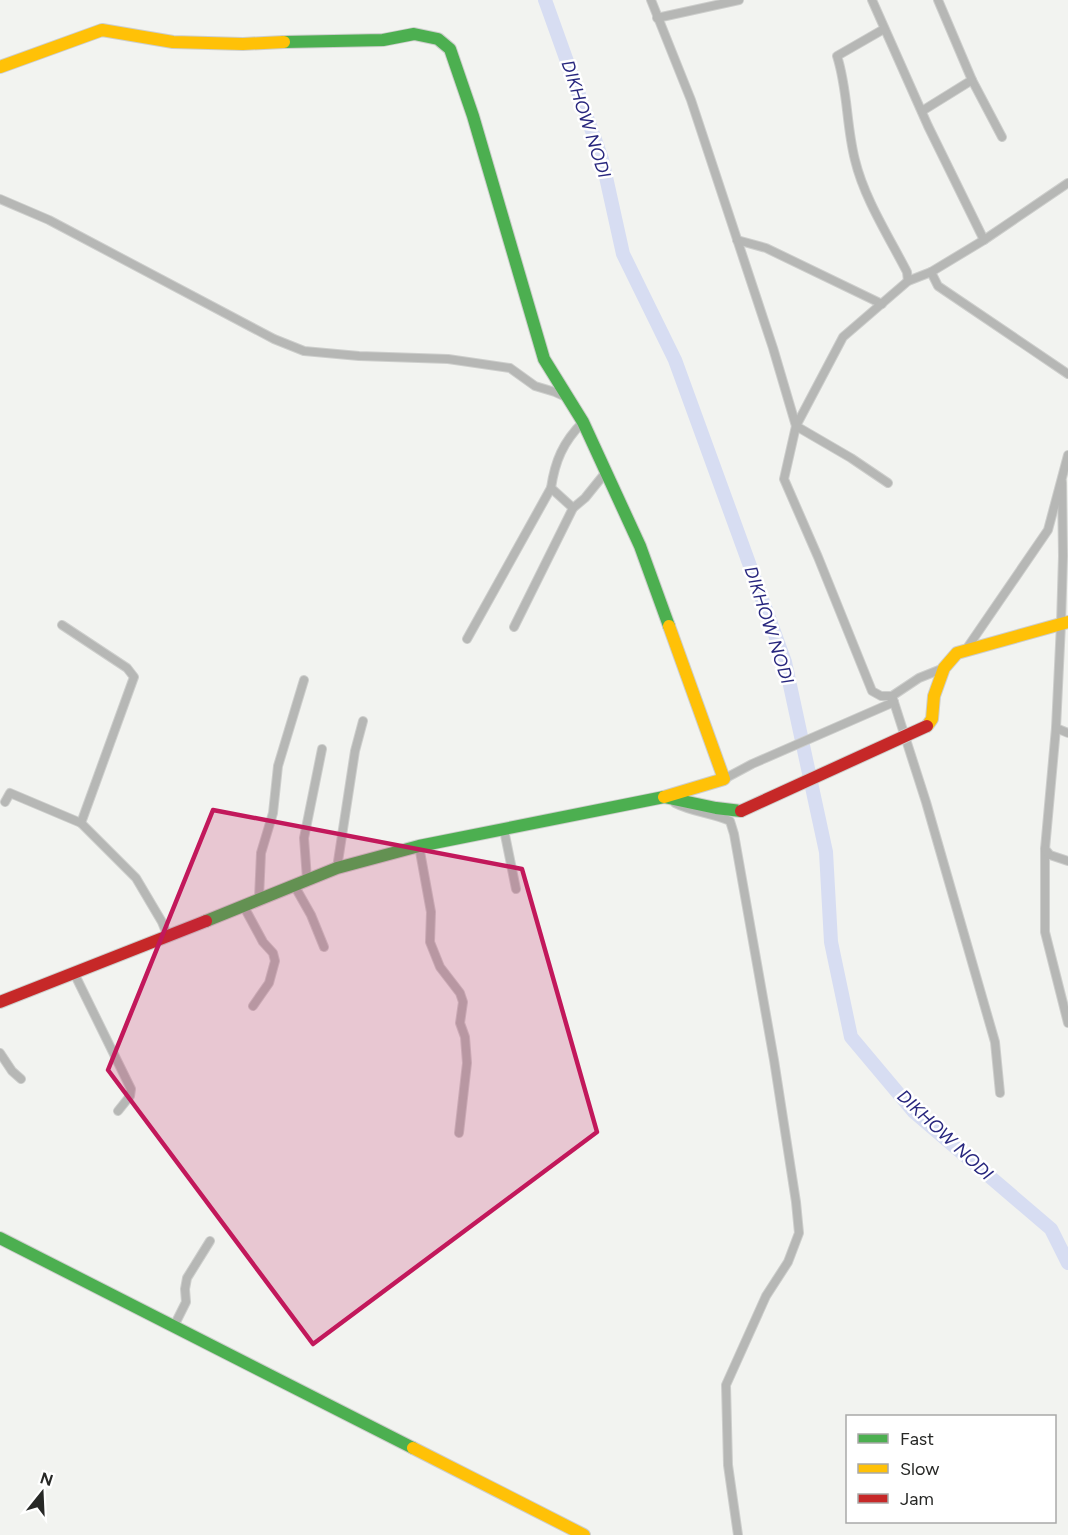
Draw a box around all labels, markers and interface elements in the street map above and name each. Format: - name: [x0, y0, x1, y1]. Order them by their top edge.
- water label: DIKHOW NODI: [557, 57, 615, 181]
- water label: DIKHOW NODI: [740, 563, 798, 687]
- water label: DIKHOW NODI: [893, 1085, 997, 1185]
- legend: [846, 1415, 1056, 1523]
- text: Fast: [900, 1428, 934, 1450]
- text: Slow: [900, 1458, 939, 1480]
- north arrow: [12, 1463, 72, 1523]
- text: N: [38, 1468, 55, 1490]
- text: Jam: [900, 1488, 934, 1510]

